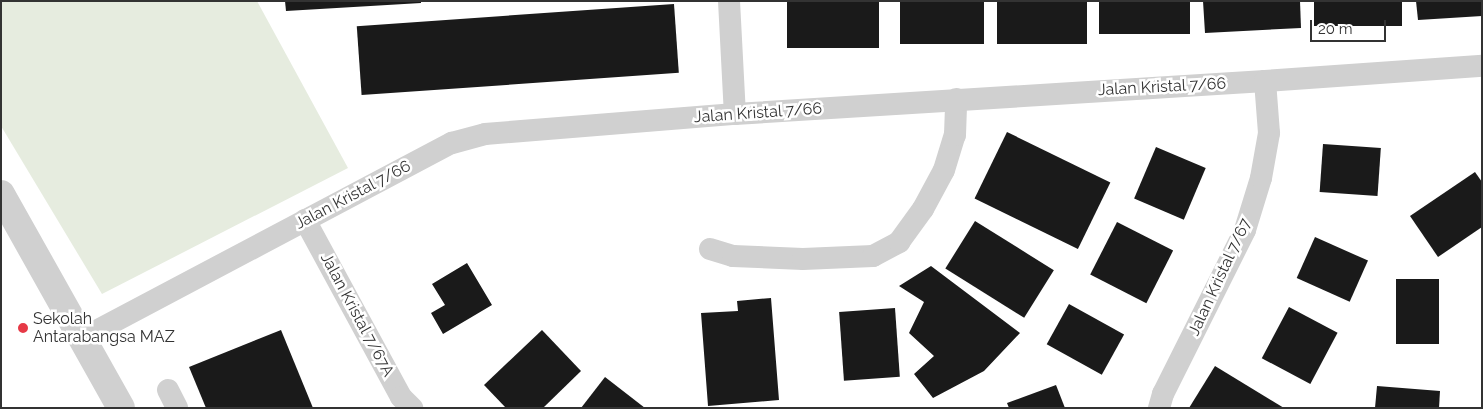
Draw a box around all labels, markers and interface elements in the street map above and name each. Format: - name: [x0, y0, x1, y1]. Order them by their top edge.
- scale bar: [1313, 10, 1389, 42]
- text: 20 m: [1318, 20, 1353, 38]
- street label: Jalan Kristal 7/66: [1097, 74, 1227, 100]
- street label: Jalan Kristal 7/66: [693, 99, 823, 127]
- street label: Jalan Kristal 7/66: [292, 156, 414, 234]
- street label: Jalan Kristal 7/67: [1184, 215, 1256, 339]
- street label: Jalan Kristal 7/67A: [316, 250, 398, 380]
- place label: Sekolah Antarabangsa MAZ: [33, 309, 175, 347]
- marker: Sekolah Antarabangsa MAZ: [17, 322, 29, 334]

